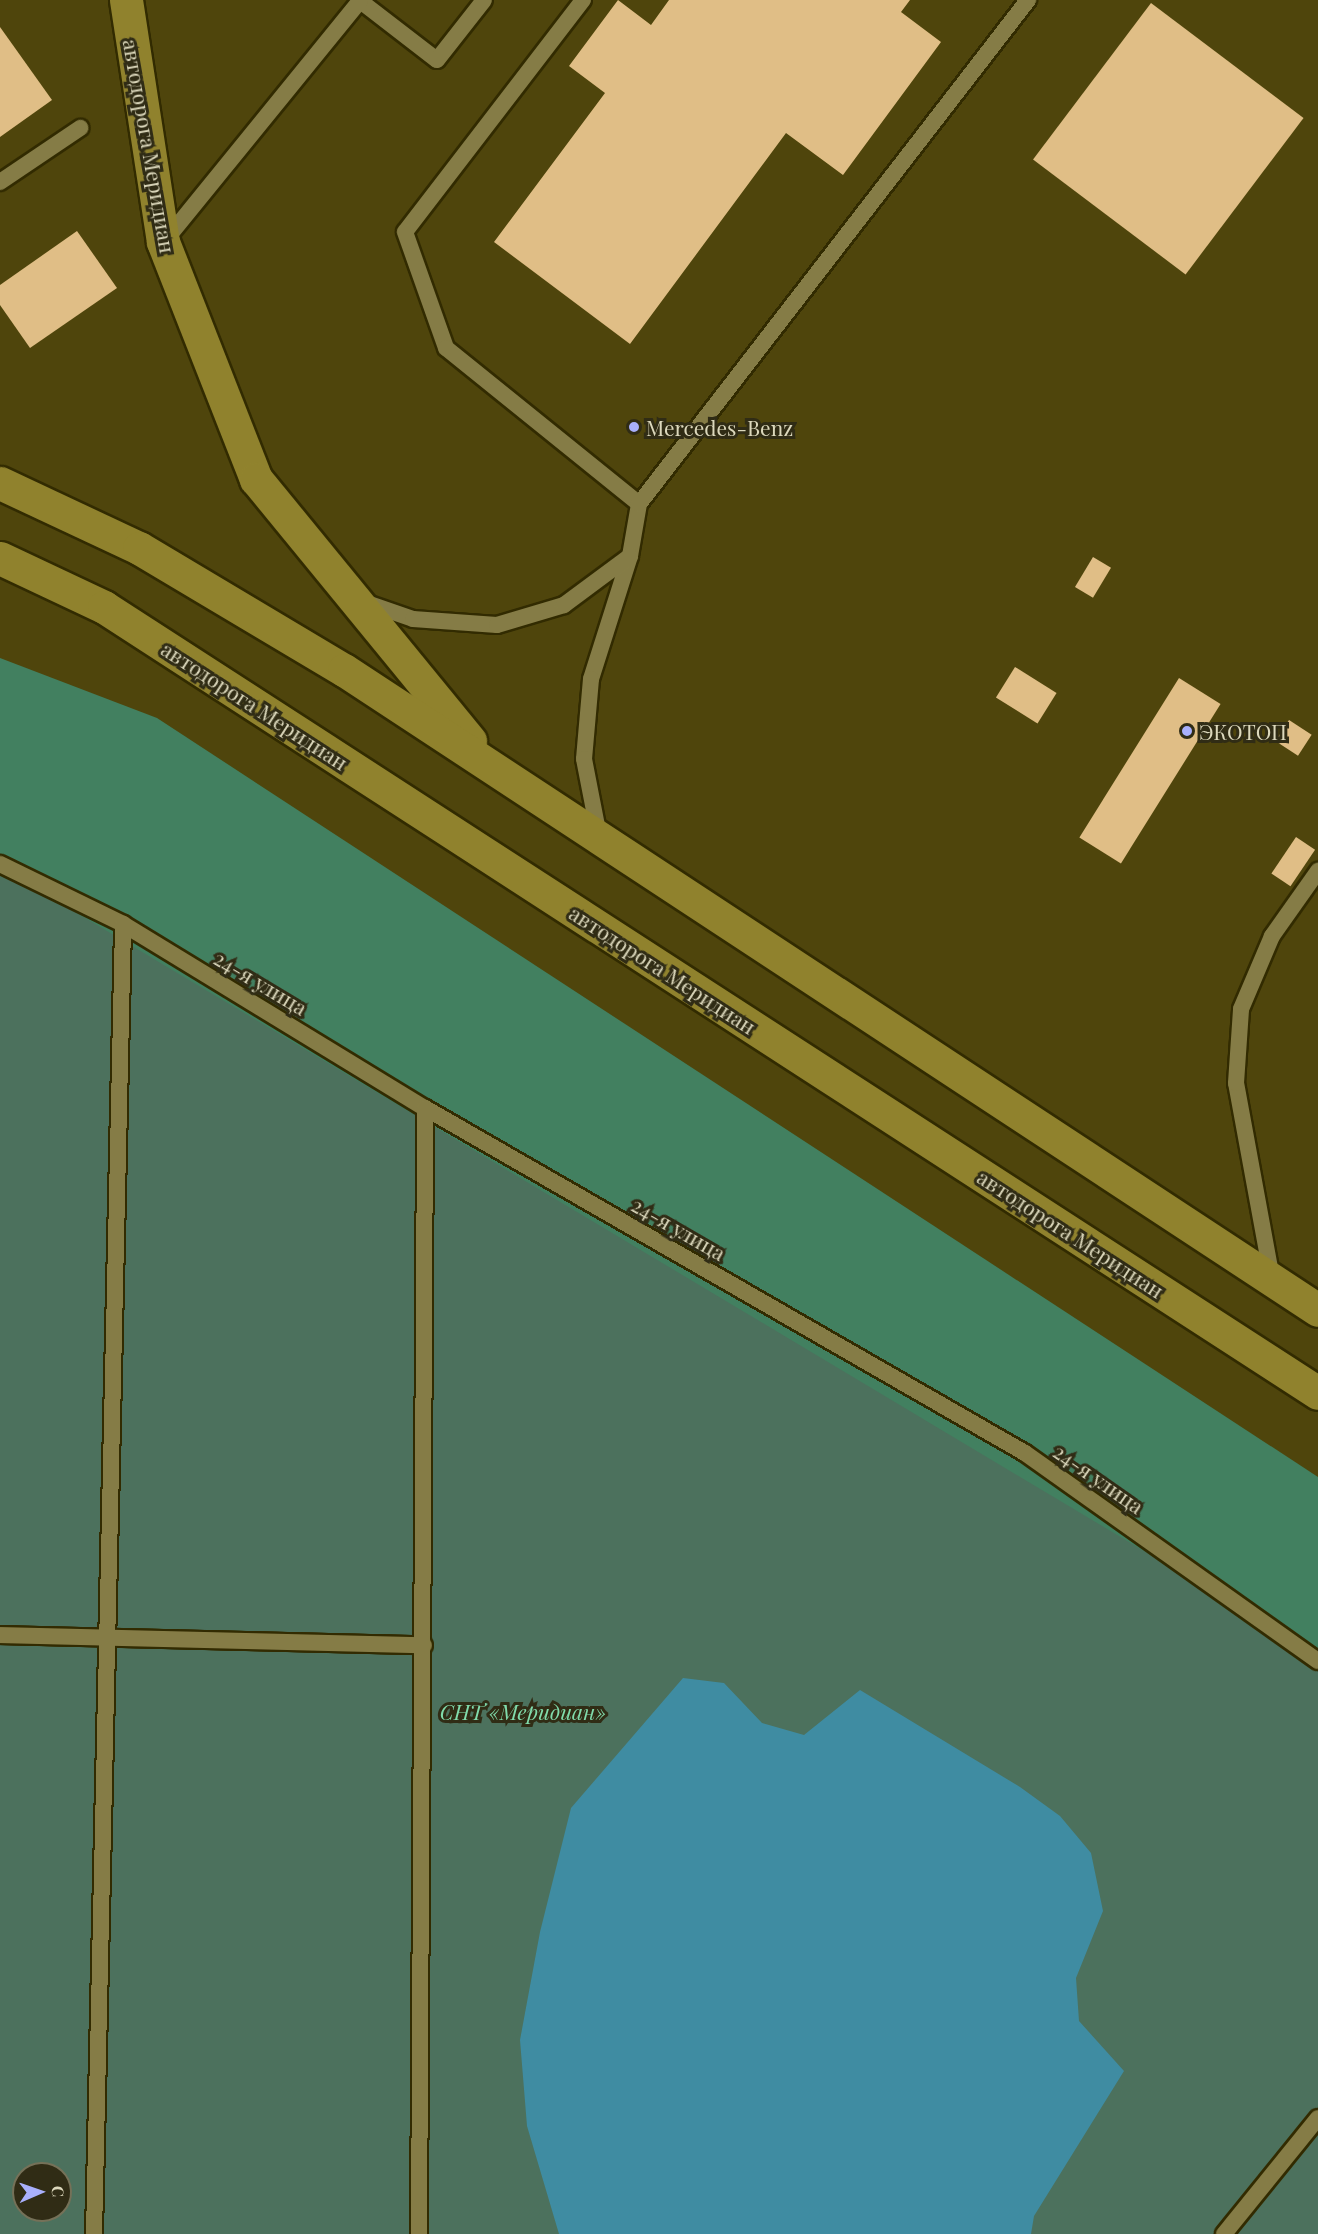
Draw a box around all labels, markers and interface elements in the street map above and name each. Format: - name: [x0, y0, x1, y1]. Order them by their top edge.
- street label: автодорога Меридиан: [119, 37, 181, 255]
- place label: Mercedes-Benz: [646, 414, 793, 440]
- marker: Mercedes-Benz: [627, 420, 641, 434]
- street label: автодорога Меридиан: [157, 635, 353, 775]
- place label: ЭКОТОП: [1199, 718, 1287, 744]
- marker: ЭКОТОП: [1180, 724, 1194, 738]
- street label: автодорога Меридиан: [565, 899, 761, 1039]
- street label: 24-я улица: [210, 944, 312, 1020]
- street label: автодорога Меридиан: [973, 1163, 1169, 1303]
- street label: 24-я улица: [628, 1191, 730, 1265]
- street label: 24-я улица: [1049, 1438, 1149, 1518]
- park label: СНТ «Меридиан»: [440, 1698, 606, 1724]
- north arrow: [12, 2162, 72, 2222]
- text: С: [48, 2185, 69, 2197]

